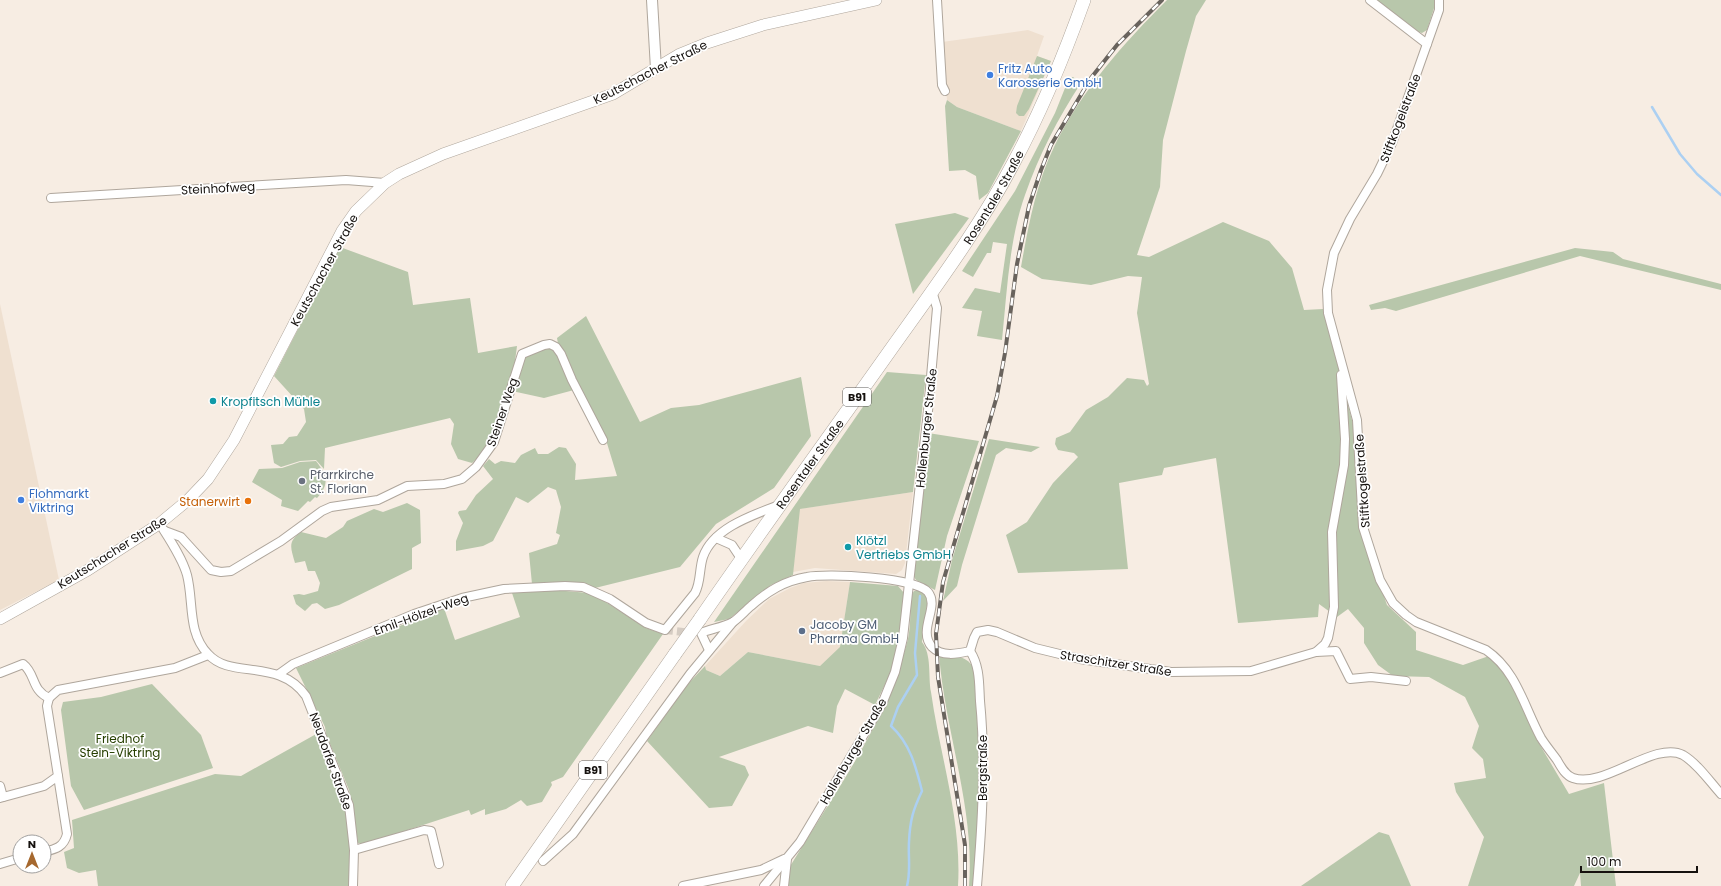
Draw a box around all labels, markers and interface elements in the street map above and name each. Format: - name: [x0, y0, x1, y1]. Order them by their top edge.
- street label: Keutschacher Straße: [590, 36, 710, 108]
- place label: Fritz Auto Karosserie GmbH: [998, 60, 1102, 91]
- marker: Fritz Auto Karosserie GmbH: [985, 70, 995, 80]
- street label: Stiftkogelstraße: [1375, 71, 1425, 165]
- street label: Rosentaler Straße: [959, 147, 1027, 247]
- street label: Steinhofweg: [181, 178, 255, 198]
- street label: Keutschacher Straße: [286, 211, 362, 329]
- street label: Hollenburger Straße: [911, 367, 941, 489]
- street label: Steiner Weg: [482, 375, 522, 449]
- road number: B91: [843, 388, 871, 406]
- place label: Kropfitsch Mühle: [221, 393, 320, 410]
- marker: Kropfitsch Mühle: [208, 396, 218, 406]
- street label: Rosentaler Straße: [772, 415, 847, 512]
- street label: Stiftkogelstraße: [1350, 434, 1374, 528]
- place label: Pfarrkirche St. Florian: [310, 466, 374, 497]
- marker: Pfarrkirche St. Florian: [297, 476, 307, 486]
- place label: Flohmarkt Viktring: [29, 485, 89, 516]
- place label: Stanerwirt: [179, 493, 240, 510]
- marker: Flohmarkt Viktring: [16, 495, 26, 505]
- marker: Stanerwirt: [243, 496, 253, 506]
- street label: Keutschacher Straße: [54, 511, 170, 593]
- place label: Klötzl Vertriebs GmbH: [856, 532, 951, 563]
- marker: Klötzl Vertriebs GmbH: [843, 542, 853, 552]
- street label: Emil-Hölzel-Weg: [371, 589, 471, 639]
- place label: Jacoby GM Pharma GmbH: [810, 616, 899, 647]
- marker: Jacoby GM Pharma GmbH: [797, 626, 807, 636]
- street label: Straschitzer Straße: [1059, 646, 1173, 680]
- street label: Hollenburger Straße: [816, 695, 890, 807]
- street label: Neudorfer Straße: [305, 710, 357, 812]
- park label: Friedhof Stein-Viktring: [80, 730, 160, 761]
- street label: Bergstraße: [974, 735, 991, 801]
- road number: B91: [579, 761, 607, 779]
- north arrow: [12, 834, 52, 874]
- text: N: [28, 836, 36, 852]
- scale bar: [1581, 848, 1697, 874]
- text: 100 m: [1587, 853, 1621, 870]

